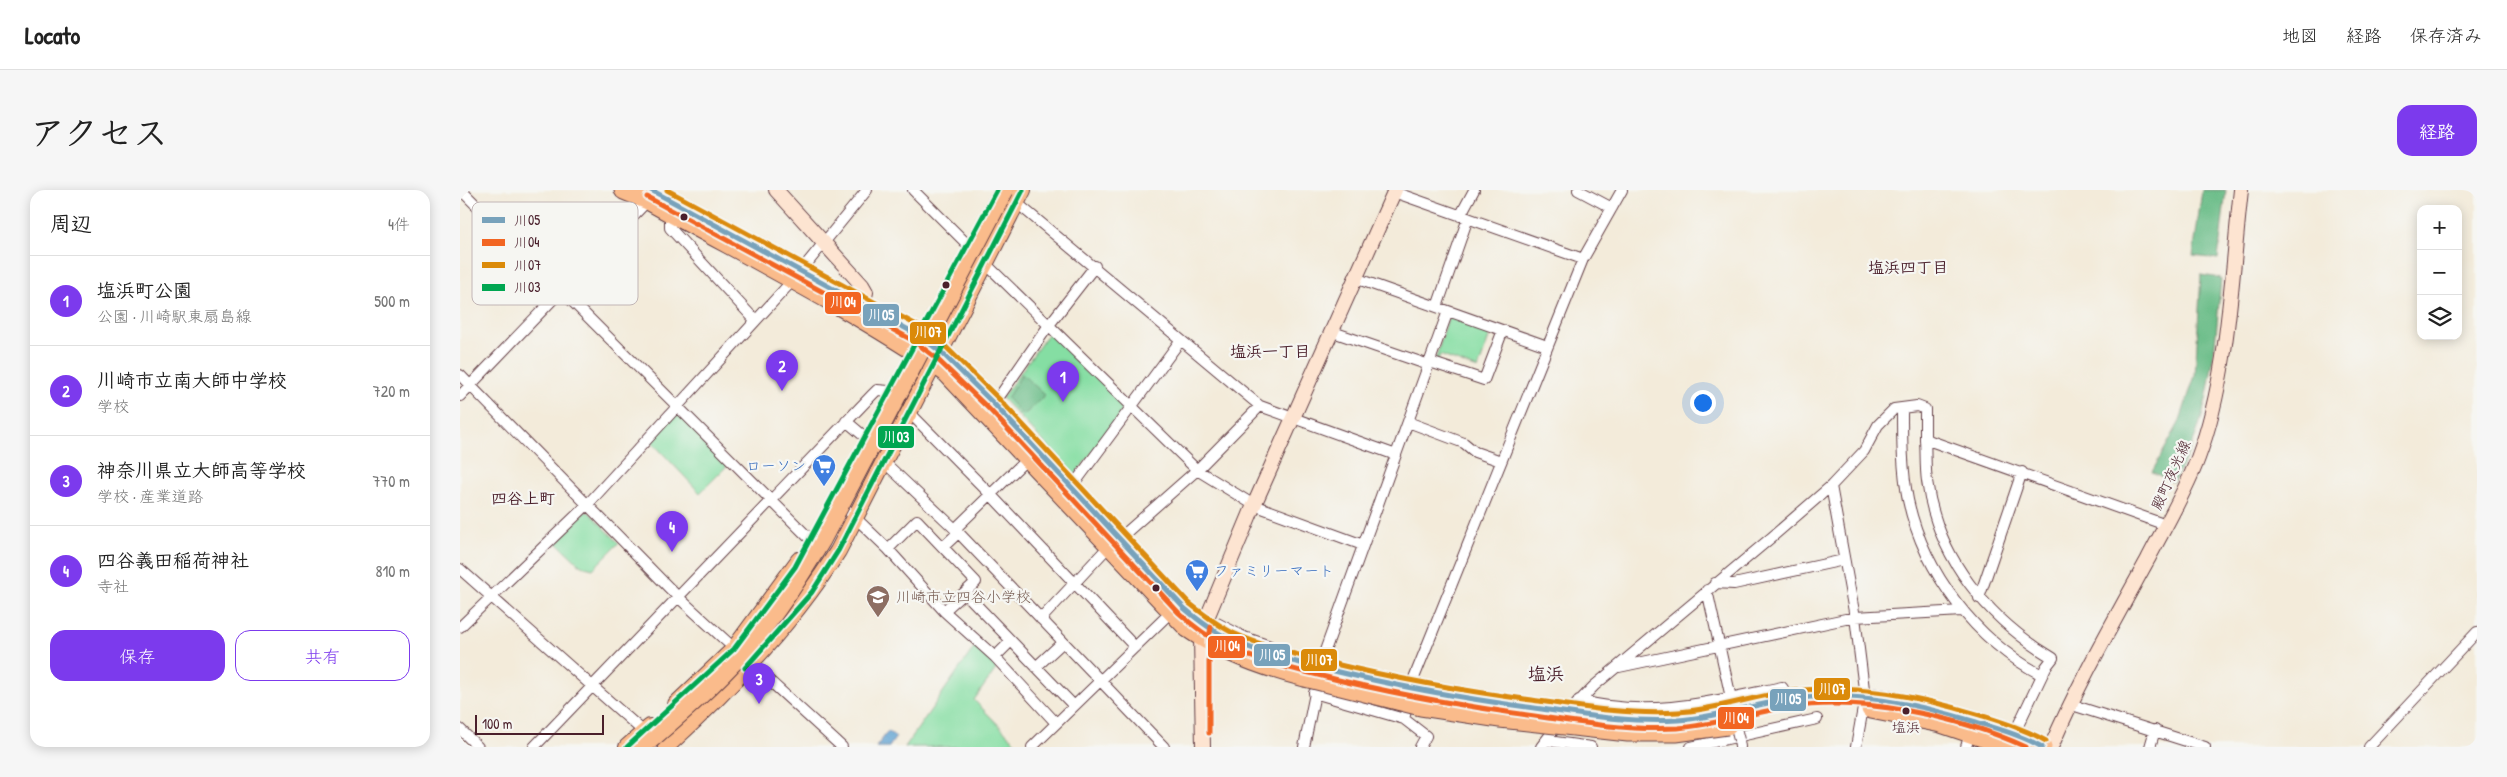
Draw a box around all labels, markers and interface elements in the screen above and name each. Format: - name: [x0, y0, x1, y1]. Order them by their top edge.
- text: Locato: [25, 19, 80, 51]
- text: 地図: [2282, 23, 2318, 48]
- text: 経路: [2346, 23, 2382, 48]
- text: 保存済み: [2410, 23, 2482, 48]
- button: 経路: [2397, 105, 2477, 156]
- text: アクセス: [30, 109, 168, 156]
- legend: [472, 202, 638, 305]
- map controls: [2417, 205, 2462, 340]
- button: +: [2417, 205, 2462, 250]
- text: 周辺: [50, 209, 92, 238]
- text: 川05: [514, 210, 540, 229]
- unlabelled marker: [679, 212, 689, 222]
- text: 4件: [388, 213, 410, 235]
- text: 川04: [514, 232, 540, 251]
- button: −: [2417, 250, 2462, 295]
- text: 川07: [514, 255, 541, 274]
- district label: 塩浜四丁目: [1868, 256, 1948, 278]
- text: 塩浜町公園: [97, 277, 192, 303]
- text: 川03: [514, 277, 541, 296]
- unlabelled marker: [941, 280, 951, 290]
- text: 1: [63, 290, 69, 312]
- text: 500 m: [374, 290, 410, 312]
- line badge: 川04: [824, 291, 862, 315]
- text: 川04: [830, 292, 857, 311]
- button: layers: [2417, 295, 2462, 340]
- line badge: 川05: [862, 303, 900, 327]
- text: 公園 · 川崎駅東扇島線: [97, 305, 252, 327]
- text: 川05: [868, 305, 894, 324]
- line badge: 川07: [909, 321, 947, 345]
- text: 川07: [914, 322, 942, 341]
- district label: 塩浜一丁目: [1230, 340, 1310, 362]
- pin: 2: [766, 350, 798, 391]
- pin: 1: [1047, 361, 1079, 402]
- text: 川崎市立南大師中学校: [97, 367, 287, 393]
- text: 2: [62, 380, 70, 402]
- text: 720 m: [373, 380, 410, 402]
- your location: [1690, 390, 1716, 416]
- text: 学校: [97, 395, 129, 417]
- line badge: 川03: [877, 425, 915, 449]
- text: 川03: [883, 427, 910, 446]
- street label: 殿町夜光線: [2146, 436, 2195, 513]
- supermarket icon: ローソン: [811, 453, 837, 487]
- place label: ローソン: [746, 455, 806, 476]
- text: 神奈川県立大師高等学校: [97, 457, 306, 483]
- text: 3: [62, 470, 70, 492]
- text: 770 m: [372, 470, 410, 492]
- text: 学校 · 産業道路: [97, 485, 204, 507]
- district label: 四谷上町: [491, 487, 555, 509]
- pin: 4: [656, 511, 688, 552]
- text: 四谷義田稲荷神社: [97, 547, 249, 573]
- supermarket icon: ファミリーマート: [1184, 558, 1210, 592]
- text: 4: [63, 560, 69, 582]
- text: 810 m: [376, 560, 410, 582]
- place label: ファミリーマート: [1214, 560, 1334, 581]
- text: 寺社: [97, 575, 129, 597]
- unlabelled marker: [1151, 583, 1161, 593]
- school or university icon: 川崎市立四谷小学校: [865, 584, 891, 618]
- place label: 川崎市立四谷小学校: [896, 586, 1031, 607]
- button: 保存: [50, 630, 225, 681]
- button: 共有: [235, 630, 410, 681]
- line badge: 川04: [1207, 635, 1246, 659]
- text: 川04: [1214, 636, 1241, 655]
- line badge: 川05: [1253, 643, 1291, 667]
- text: 川05: [1259, 645, 1285, 664]
- line badge: 川07: [1300, 648, 1338, 672]
- text: 川07: [1305, 650, 1333, 669]
- district label: 塩浜: [1528, 661, 1564, 686]
- pin: 3: [743, 663, 775, 704]
- line badge: 川07: [1813, 677, 1851, 701]
- text: 川07: [1818, 679, 1846, 698]
- line badge: 川05: [1769, 688, 1807, 712]
- text: 川05: [1775, 689, 1801, 708]
- line badge: 川04: [1717, 706, 1755, 730]
- marker: 塩浜: [1901, 706, 1911, 716]
- text: 川04: [1723, 708, 1750, 727]
- scale bar: [475, 712, 604, 735]
- text: 100 m: [482, 714, 512, 733]
- place label: 塩浜: [1892, 717, 1920, 736]

